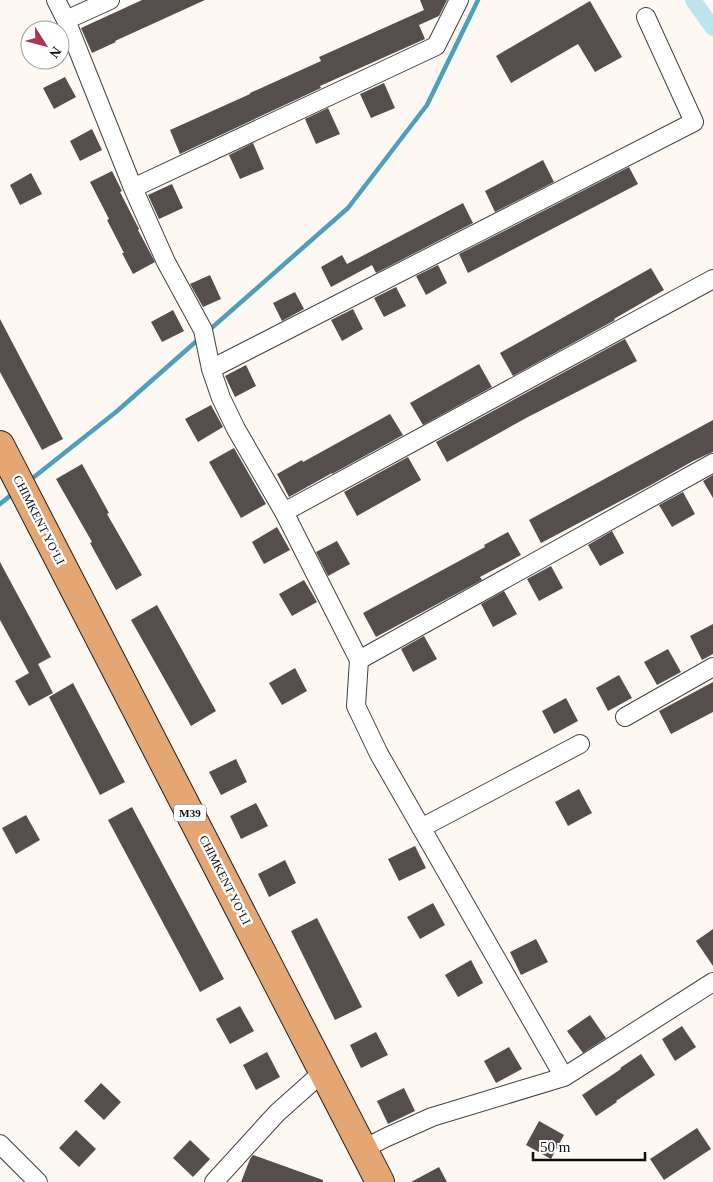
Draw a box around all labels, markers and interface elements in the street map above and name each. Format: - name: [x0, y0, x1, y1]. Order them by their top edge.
- north arrow: [20, 20, 70, 70]
- text: N: [46, 44, 64, 61]
- street label: CHIMKENT YO‘LI: [10, 473, 68, 567]
- road number: M39: [174, 804, 206, 821]
- street label: CHIMKENT YO‘LI: [196, 833, 254, 927]
- scale bar: [533, 1130, 646, 1162]
- text: 50 m: [540, 1139, 571, 1155]

